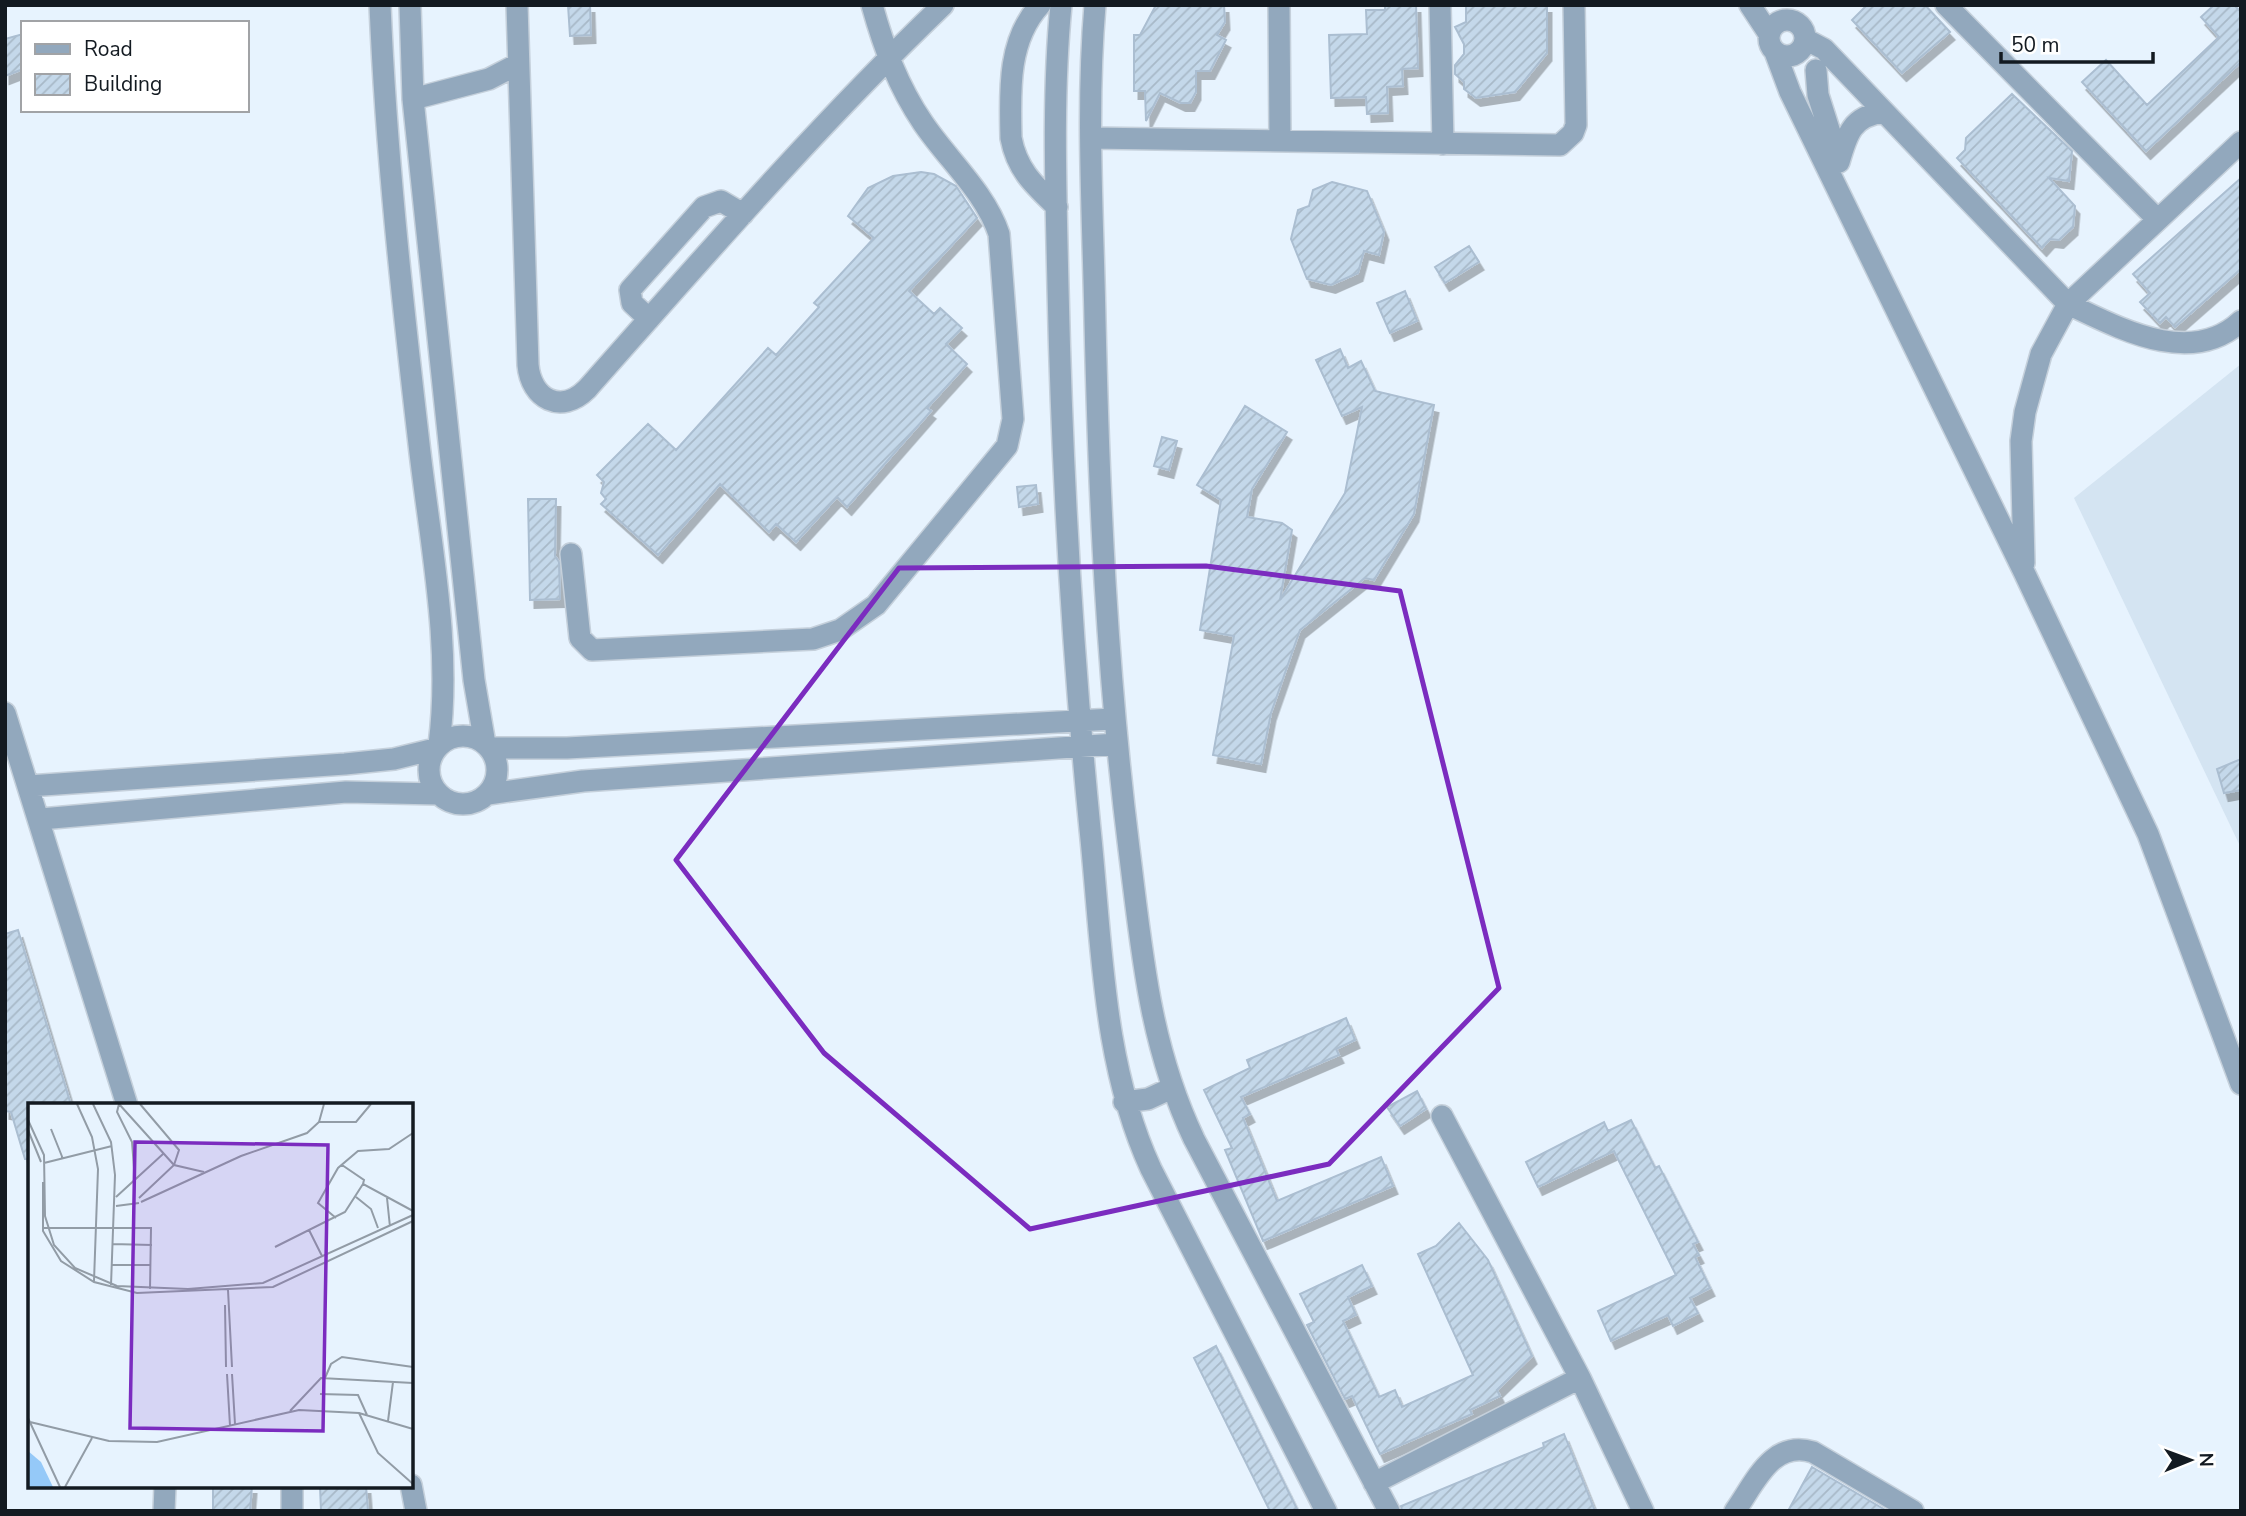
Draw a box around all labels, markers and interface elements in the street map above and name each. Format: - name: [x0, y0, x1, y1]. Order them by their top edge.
- legend: [21, 21, 248, 112]
- scale bar: [2001, 21, 2153, 65]
- text: 50 m: [2011, 31, 2060, 59]
- text: Road: [84, 35, 133, 63]
- text: Building: [84, 70, 162, 98]
- inset map: [28, 1103, 413, 1488]
- north arrow: [2155, 1425, 2225, 1495]
- text: N: [2193, 1452, 2219, 1467]

